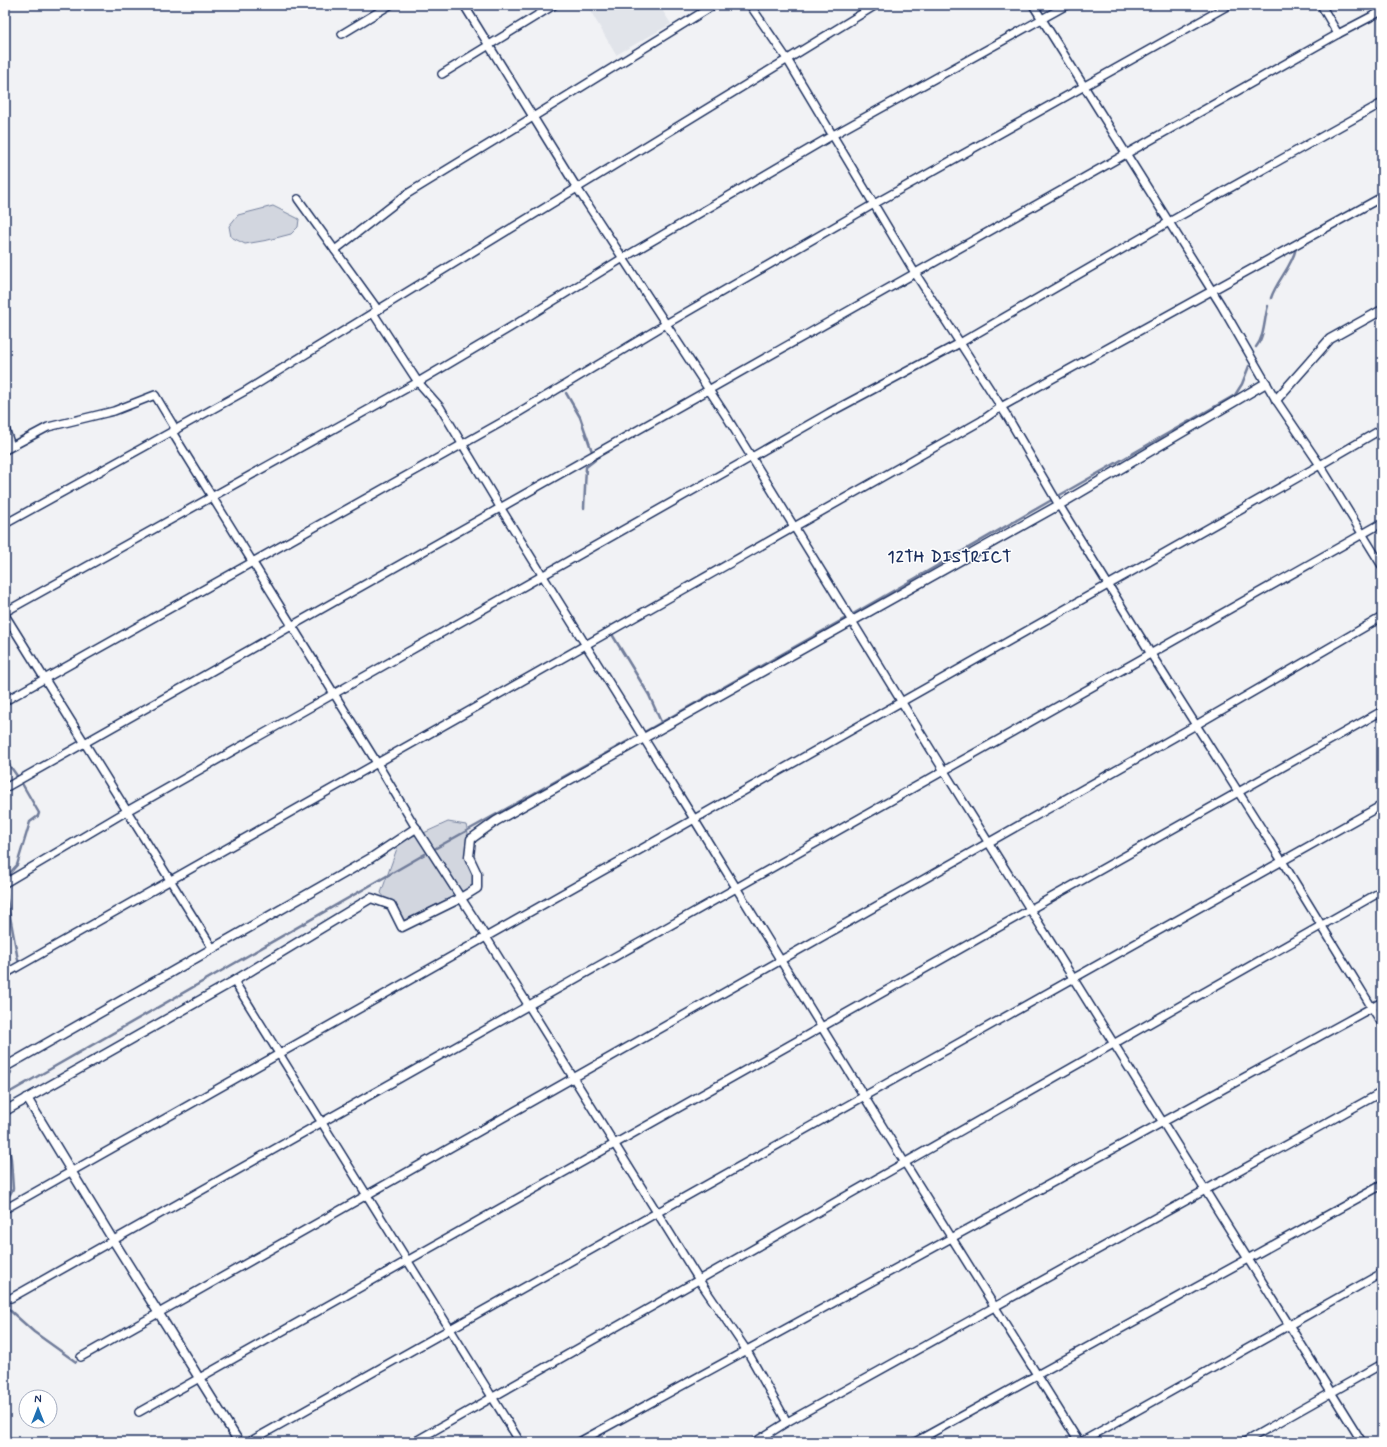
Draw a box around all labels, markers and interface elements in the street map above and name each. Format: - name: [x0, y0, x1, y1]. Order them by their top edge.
- district label: 12TH DISTRICT: [888, 547, 1012, 568]
- north arrow: [18, 1389, 58, 1429]
- text: N: [34, 1393, 42, 1407]

